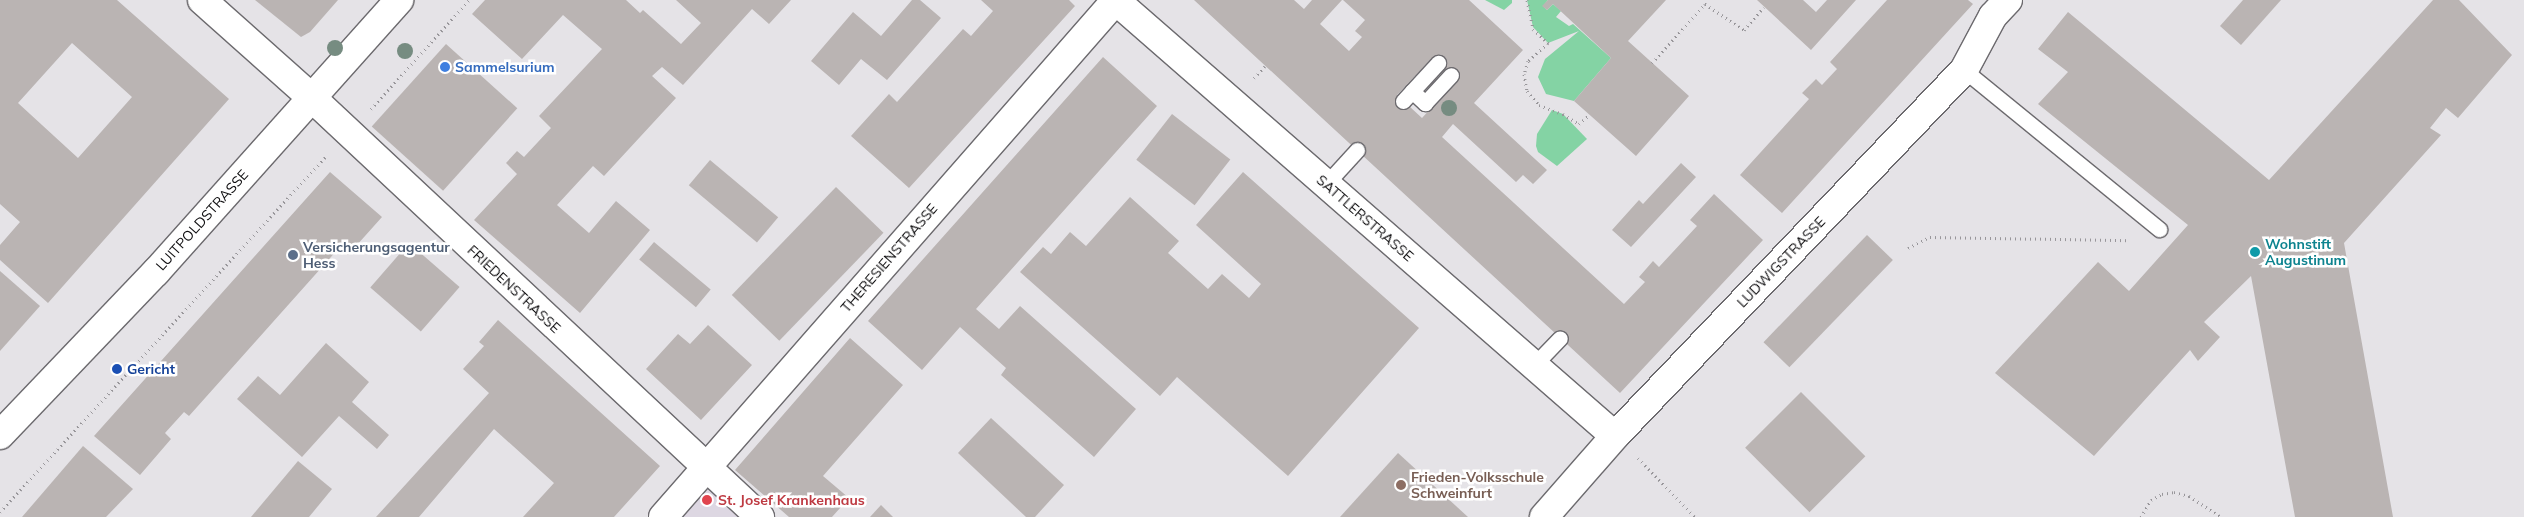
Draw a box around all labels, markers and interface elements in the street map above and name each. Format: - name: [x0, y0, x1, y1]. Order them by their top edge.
- place label: Sammelsurium: [455, 59, 555, 75]
- marker: Sammelsurium: [439, 61, 451, 73]
- street label: LUITPOLDSTRASSE: [152, 166, 252, 274]
- street label: SATTLERSTRASSE: [1313, 171, 1417, 265]
- street label: THERESIENSTRASSE: [837, 200, 941, 316]
- street label: LUDWIGSTRASSE: [1733, 213, 1829, 311]
- place label: Wohnstift Augustinum: [2265, 236, 2346, 268]
- place label: Versicherungsagentur Hess: [303, 239, 450, 272]
- street label: FRIEDENSTRASSE: [464, 242, 564, 336]
- marker: Wohnstift Augustinum: [2249, 246, 2261, 258]
- marker: Versicherungsagentur Hess: [287, 249, 299, 261]
- place label: Gericht: [127, 361, 175, 377]
- marker: Gericht: [111, 363, 123, 375]
- place label: Frieden-Volksschule Schweinfurt: [1411, 469, 1544, 502]
- marker: Frieden-Volksschule Schweinfurt: [1395, 479, 1407, 491]
- place label: St. Josef Krankenhaus: [718, 492, 865, 508]
- marker: St. Josef Krankenhaus: [700, 493, 714, 507]

